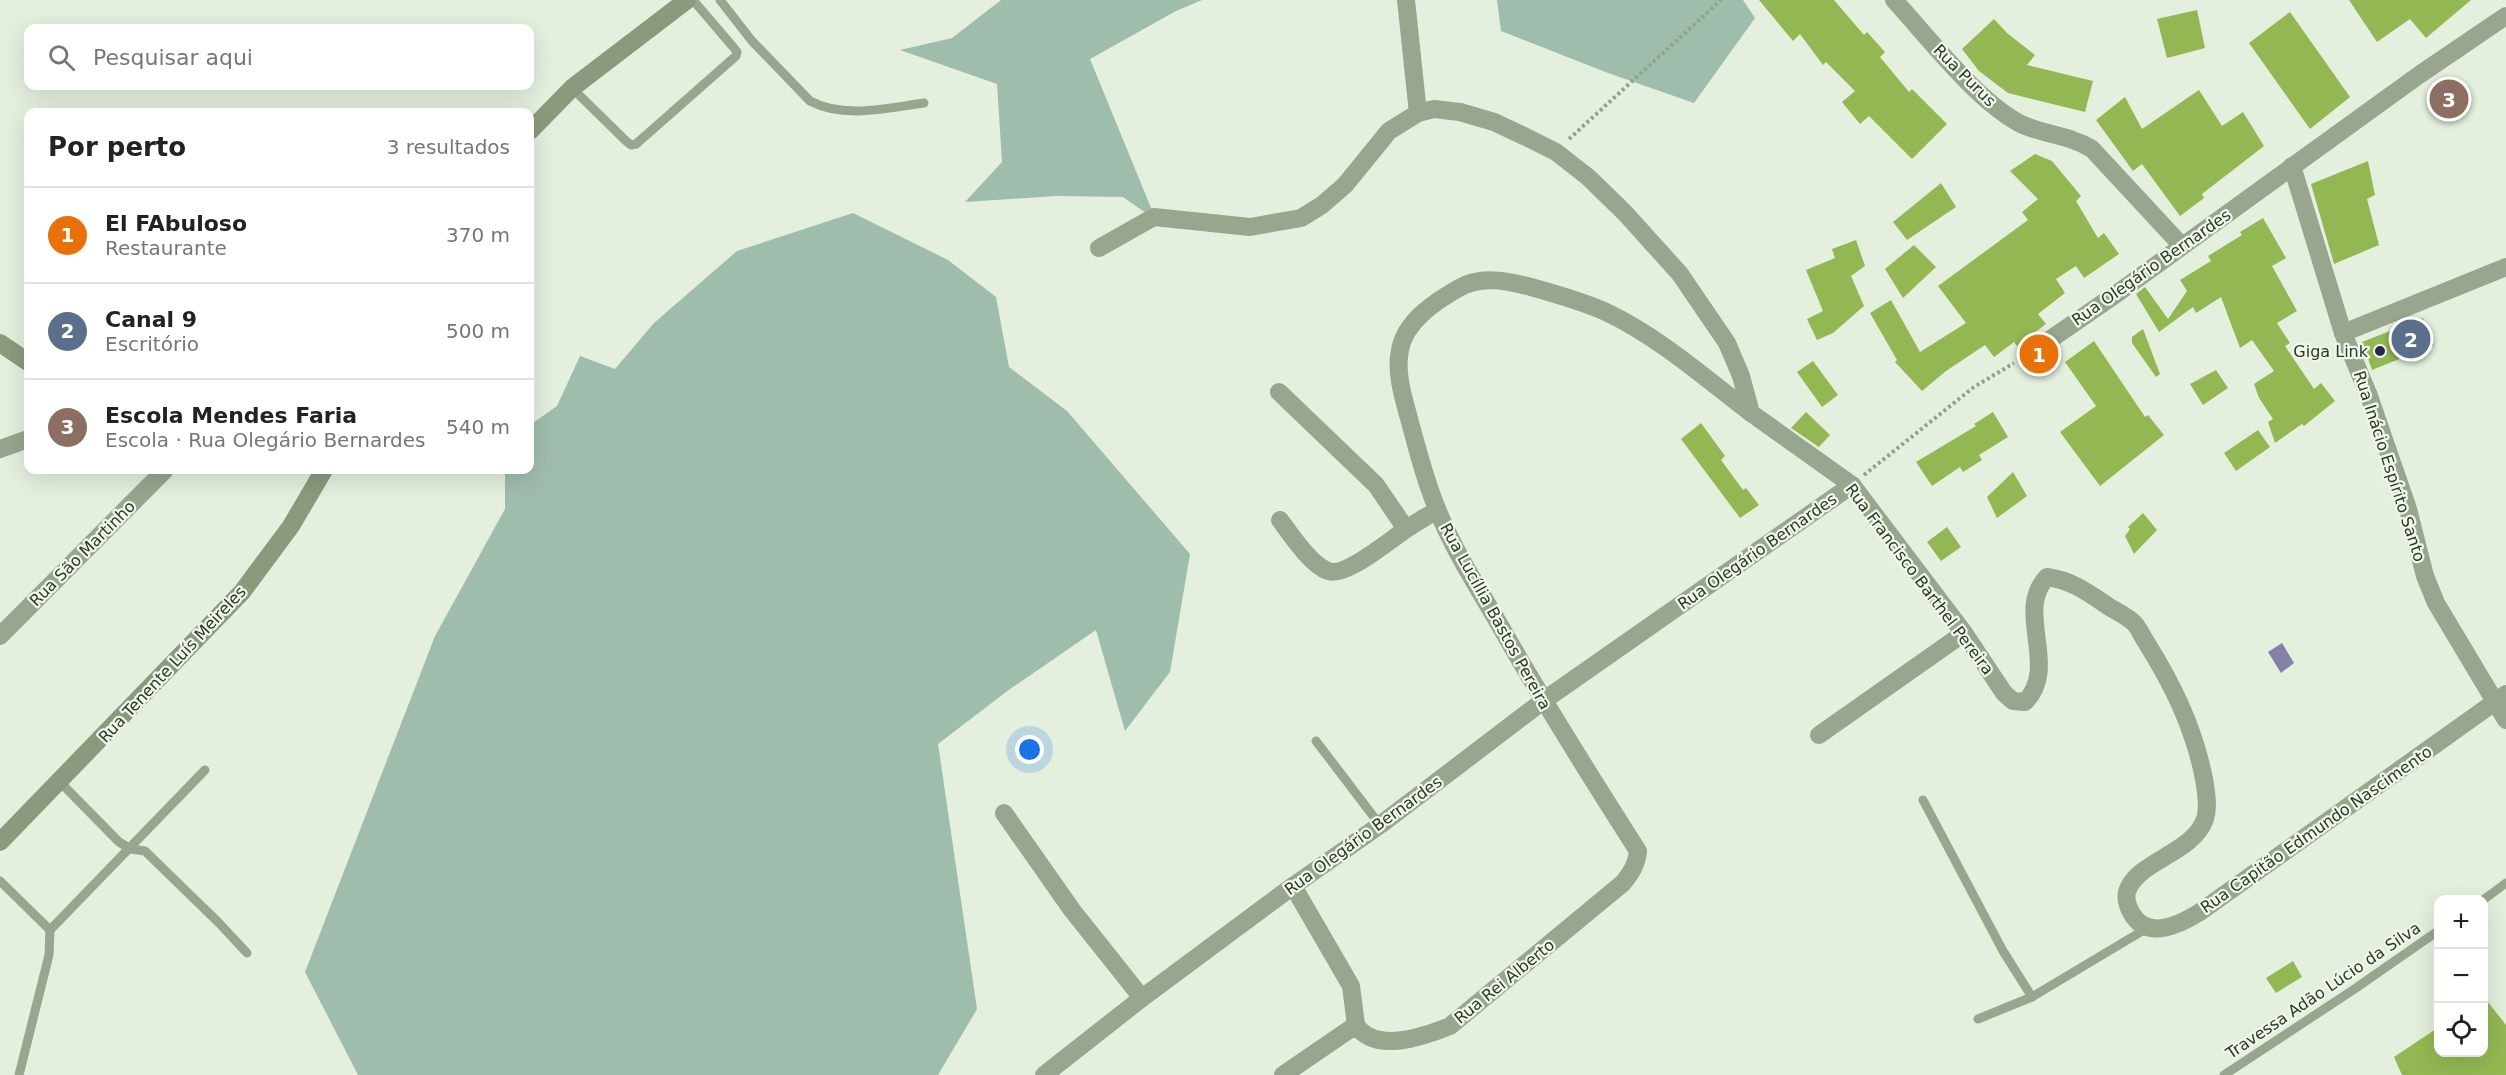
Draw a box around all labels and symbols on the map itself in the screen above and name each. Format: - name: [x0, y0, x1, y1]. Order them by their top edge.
- street label: Rua Purus: [1930, 40, 2000, 110]
- pin: 3: [2430, 76, 2468, 122]
- street label: Rua Olegário Bernardes: [2068, 205, 2235, 330]
- pin: 2: [2392, 316, 2430, 362]
- pin: 1: [2020, 332, 2058, 376]
- place label: Giga Link: [2293, 342, 2369, 361]
- marker: Giga Link: [2373, 344, 2387, 358]
- street label: Rua Inácio Espírito Santo: [2350, 368, 2429, 564]
- street label: Rua Francisco Barthel Pereira: [1842, 480, 1998, 679]
- street label: Rua Olegário Bernardes: [1674, 489, 1841, 614]
- street label: Rua São Martinho: [26, 497, 139, 610]
- street label: Rua Lucíllia Bastos Pereira: [1436, 520, 1555, 713]
- street label: Rua Tenente Luís Meireles: [95, 582, 250, 747]
- your location: [1015, 735, 1044, 764]
- street label: Rua Capitão Edmundo Nascimento: [2197, 742, 2436, 917]
- street label: Rua Olegário Bernardes: [1281, 772, 1446, 899]
- street label: Travessa Adão Lúcio da Silva: [2222, 918, 2424, 1063]
- street label: Rua Rei Alberto: [1450, 935, 1558, 1028]

